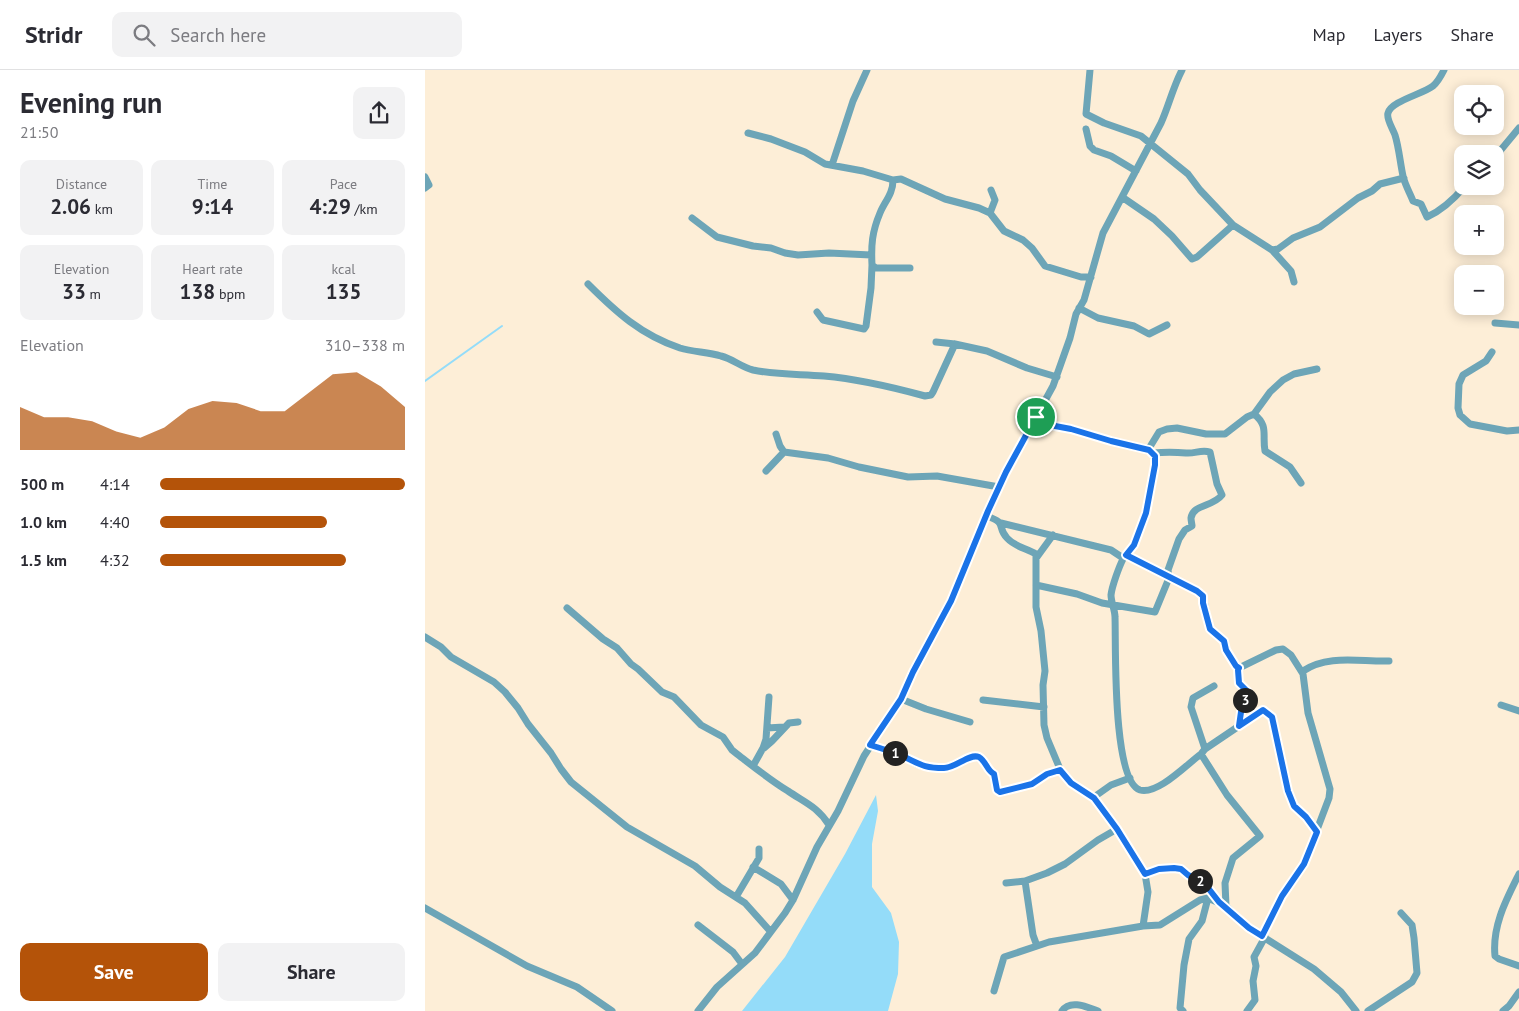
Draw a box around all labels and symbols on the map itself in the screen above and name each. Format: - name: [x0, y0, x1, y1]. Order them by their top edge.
- pin: [1015, 396, 1057, 438]
- pin: 3: [1233, 688, 1257, 712]
- pin: 1: [883, 740, 907, 766]
- pin: 2: [1187, 868, 1213, 894]

